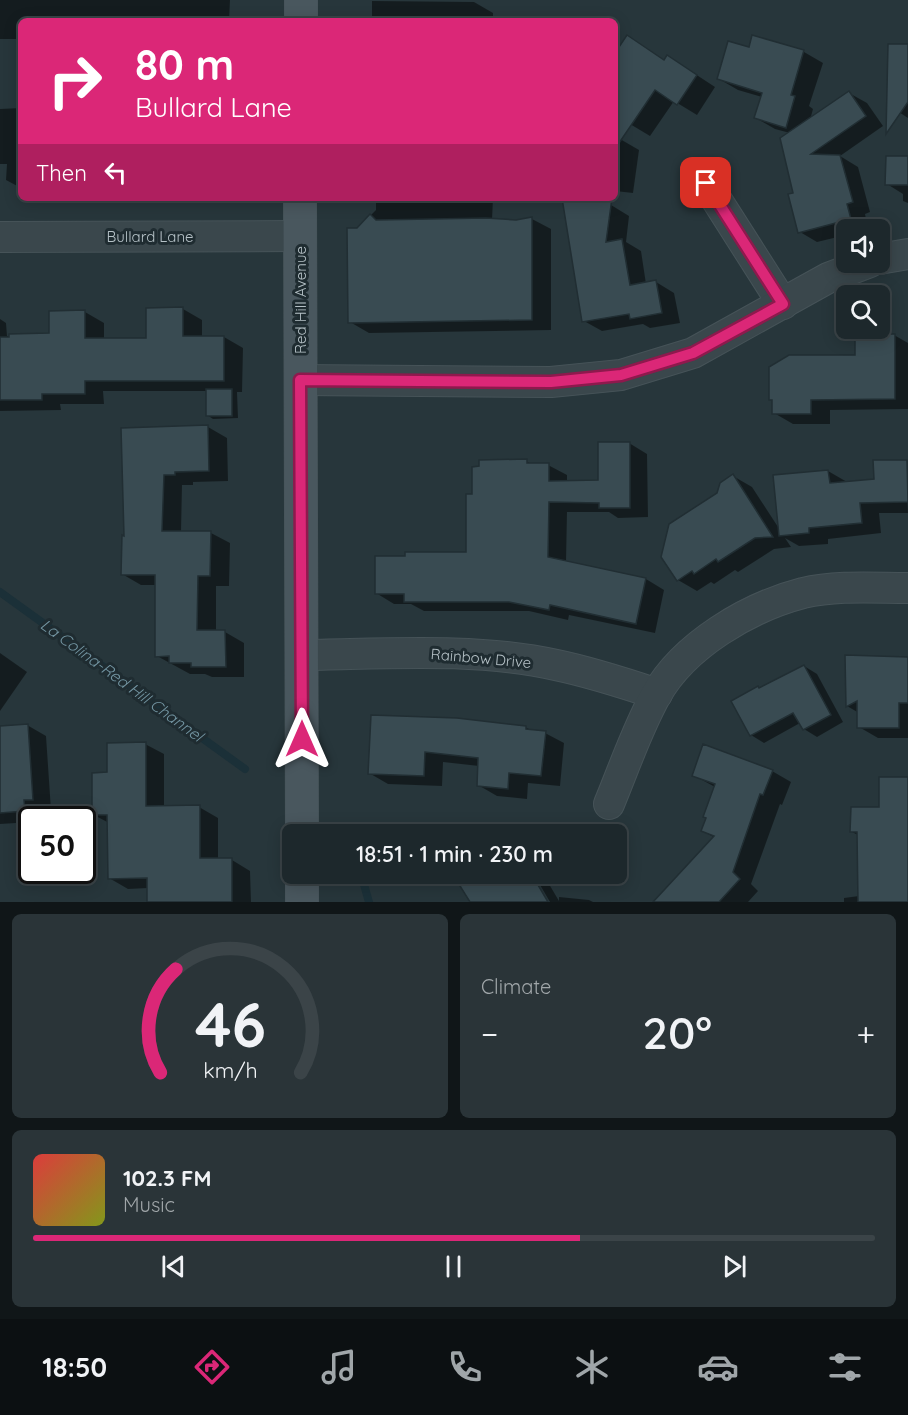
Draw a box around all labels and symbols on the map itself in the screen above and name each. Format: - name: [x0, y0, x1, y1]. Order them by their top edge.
- pin: [680, 157, 731, 208]
- street label: Bullard Lane: [106, 227, 194, 246]
- street label: Red Hill Avenue: [291, 246, 310, 354]
- water label: La Colina-Red Hill Channel: [37, 614, 209, 747]
- street label: Rainbow Drive: [430, 644, 532, 672]
- position arrow: [270, 707, 334, 771]
- speed limit sign: 50: [18, 806, 96, 884]

